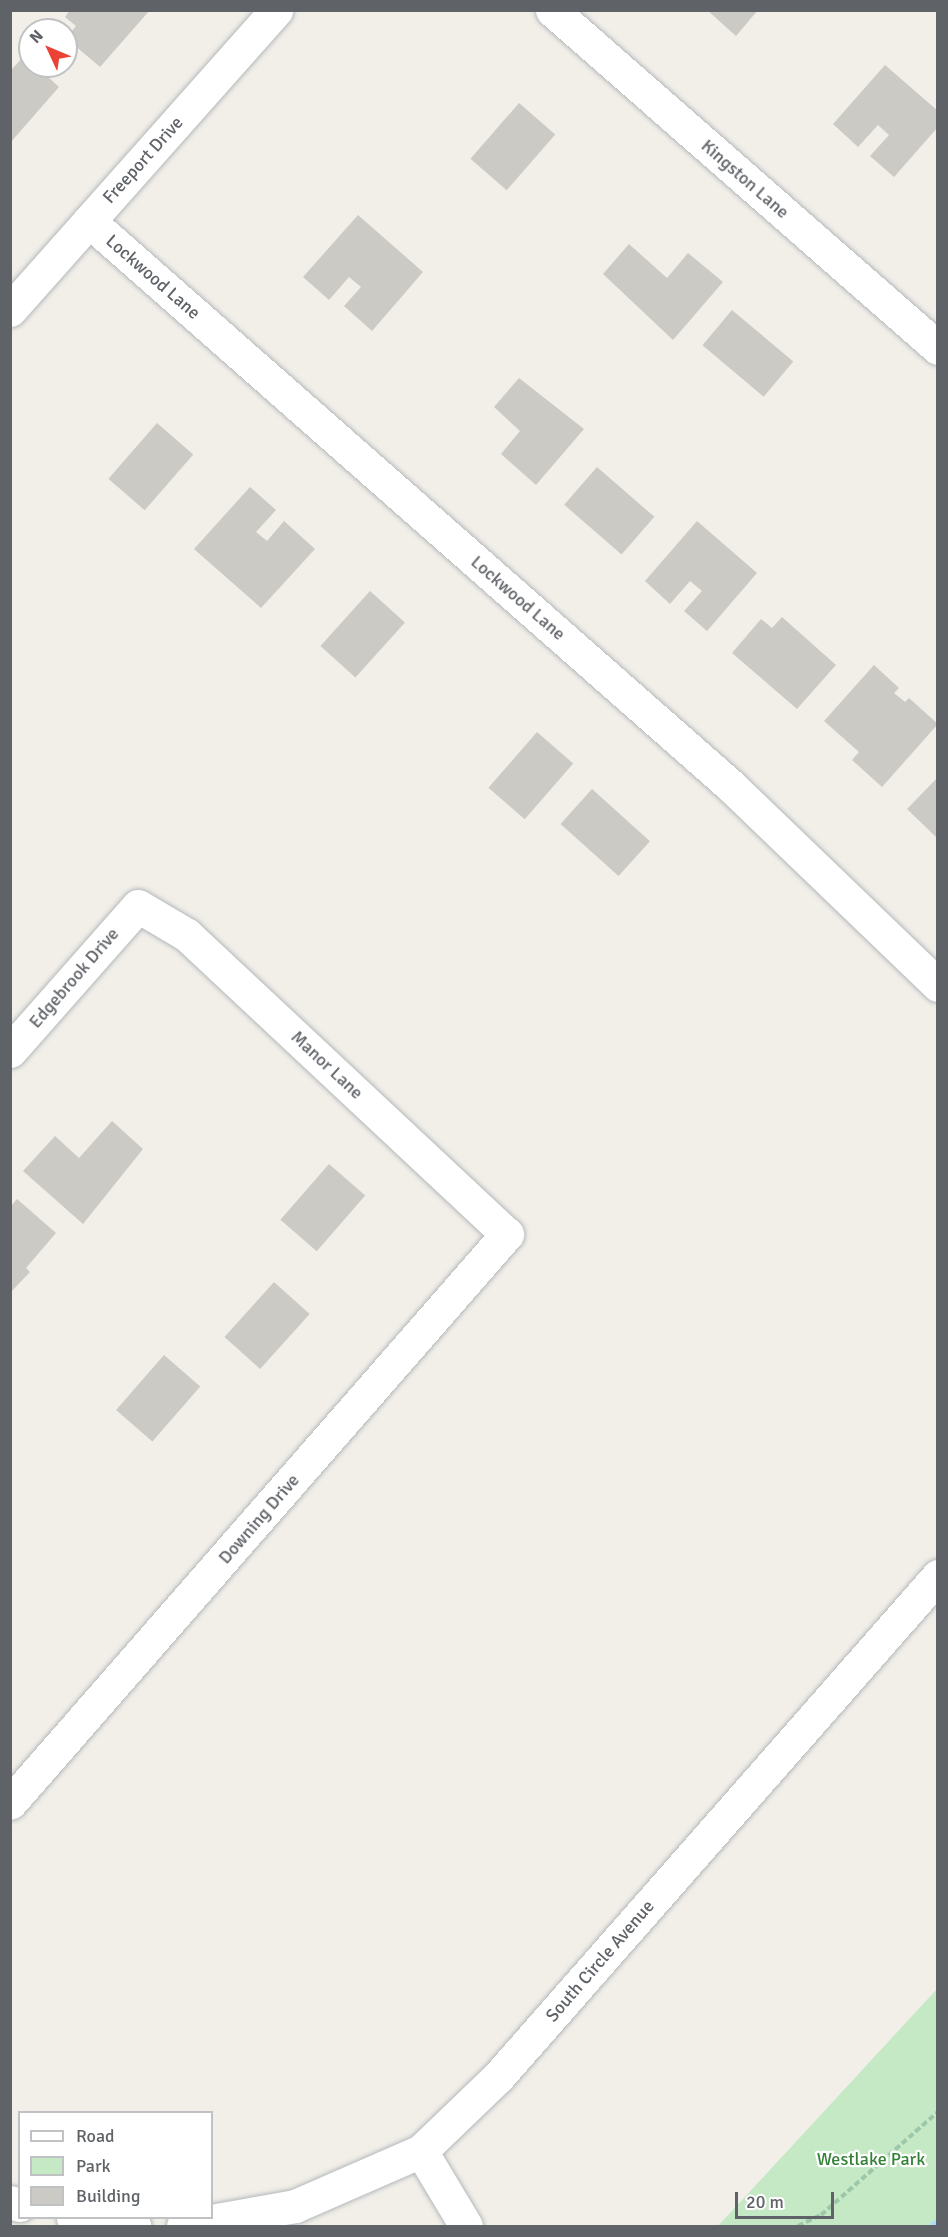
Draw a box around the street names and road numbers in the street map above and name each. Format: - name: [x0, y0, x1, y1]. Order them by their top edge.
- street label: Freeport Drive: [98, 112, 188, 208]
- street label: Kingston Lane: [697, 135, 793, 223]
- street label: Lockwood Lane: [101, 230, 205, 324]
- street label: Lockwood Lane: [466, 551, 570, 645]
- street label: Edgebrook Drive: [25, 923, 123, 1033]
- street label: Manor Lane: [287, 1026, 367, 1104]
- street label: Downing Drive: [214, 1470, 304, 1568]
- street label: South Circle Avenue: [541, 1896, 659, 2026]

